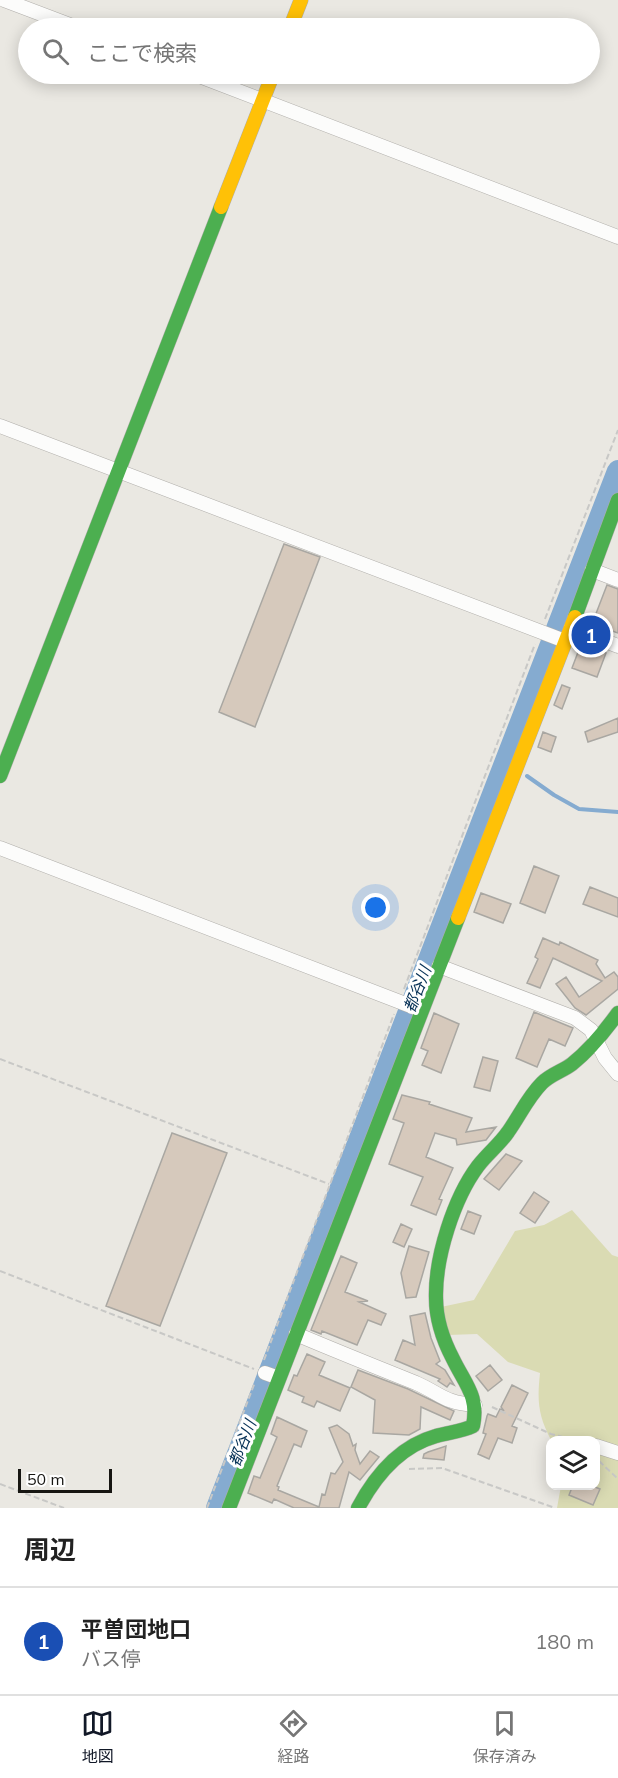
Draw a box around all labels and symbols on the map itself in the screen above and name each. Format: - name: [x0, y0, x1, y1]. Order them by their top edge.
- pin: 1: [572, 612, 610, 658]
- your location: [361, 893, 390, 922]
- water label: 都谷川: [399, 961, 436, 1015]
- water label: 都谷川: [224, 1415, 261, 1469]
- scale bar: [18, 1466, 112, 1494]

